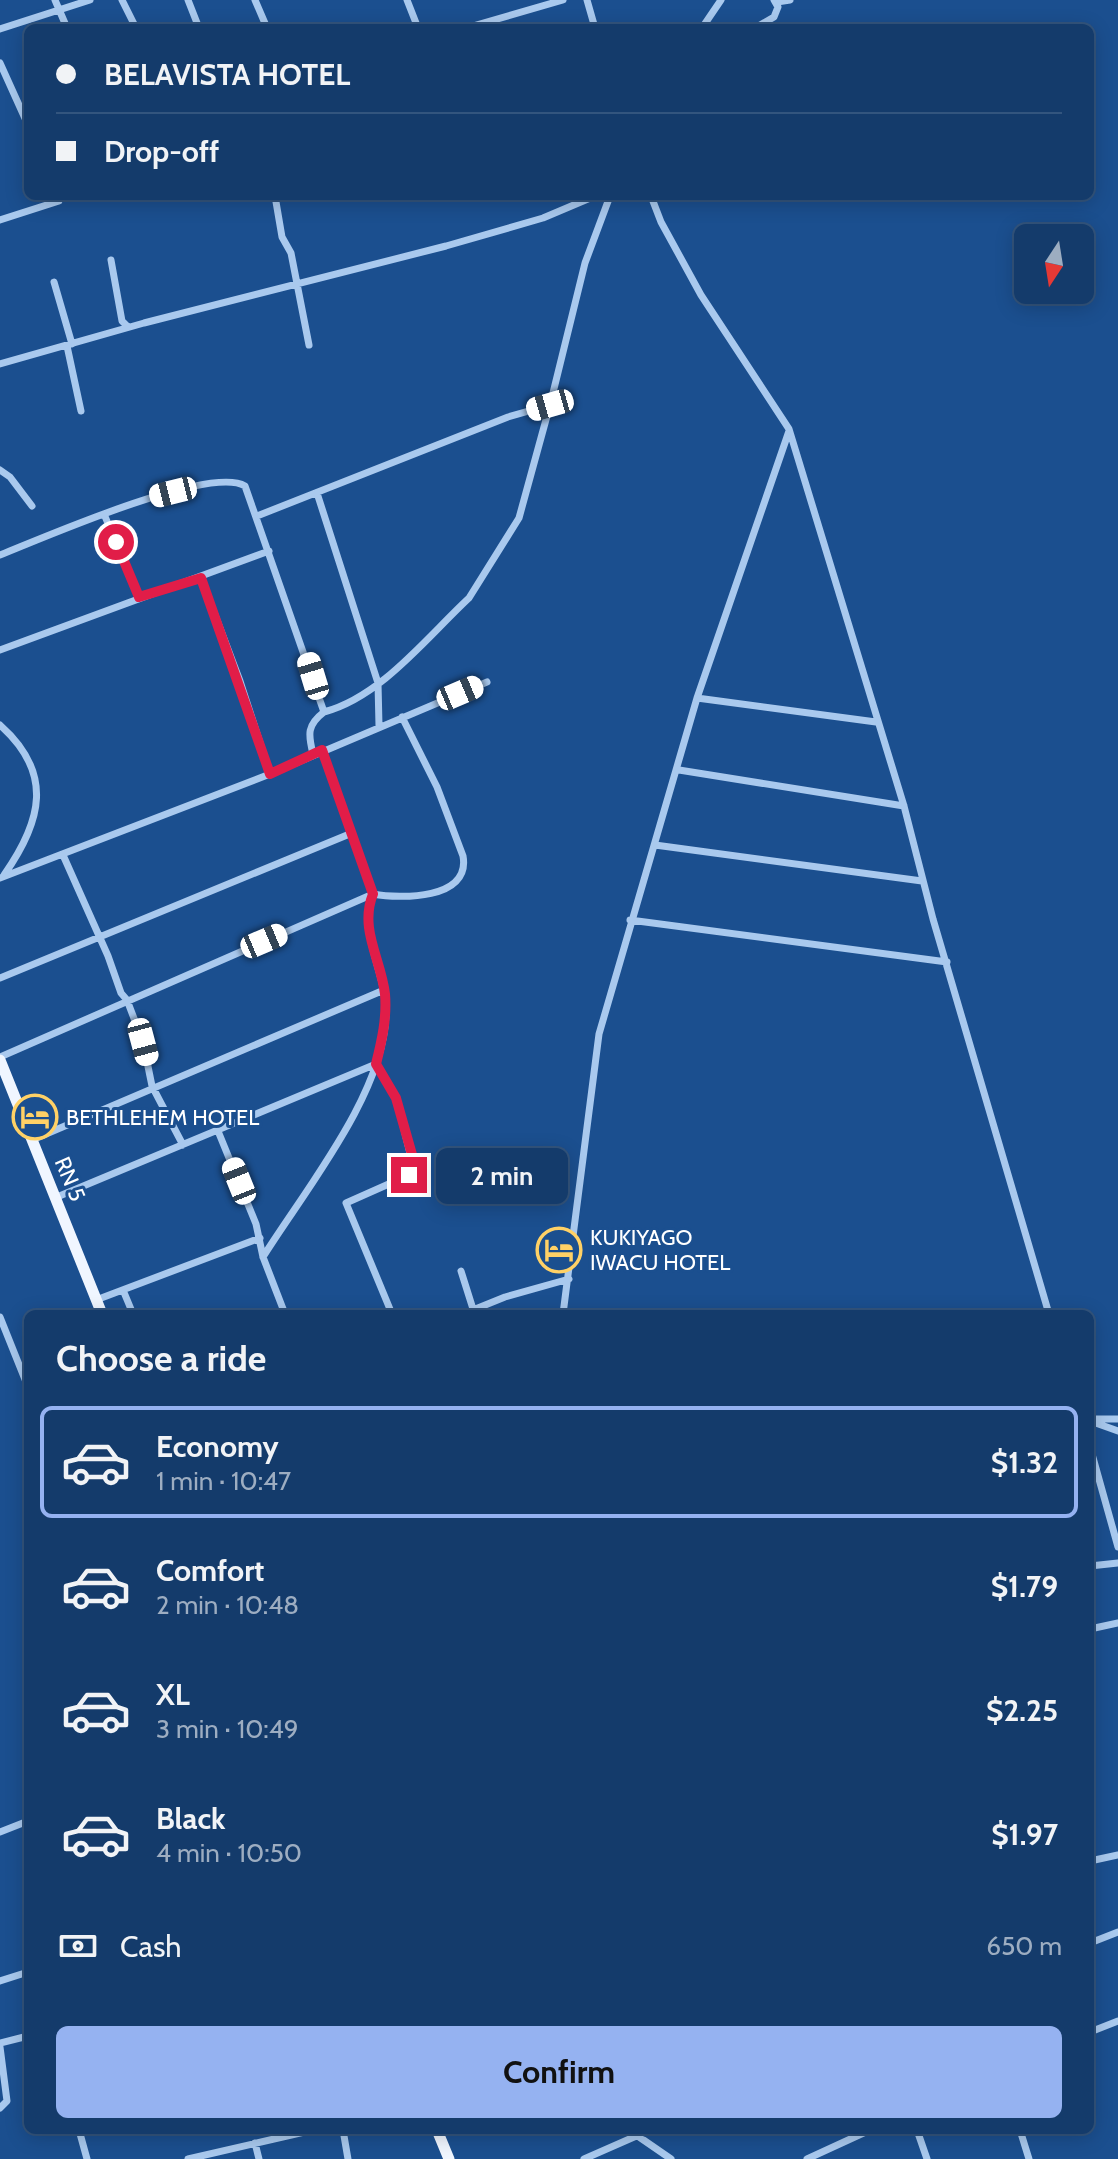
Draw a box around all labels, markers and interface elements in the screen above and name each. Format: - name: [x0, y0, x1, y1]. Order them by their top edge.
- text: BELAVISTA HOTEL: [104, 56, 350, 93]
- text: Drop-off: [104, 133, 219, 170]
- north arrow: [1014, 224, 1094, 304]
- map controls: [1014, 224, 1094, 304]
- car: [524, 387, 576, 423]
- car: [147, 475, 199, 509]
- route start: [98, 524, 134, 560]
- car: [295, 650, 331, 702]
- car: [433, 673, 487, 713]
- car: [237, 921, 291, 961]
- car: [125, 1016, 161, 1068]
- hotel icon: BETHLEHEM HOTEL: [11, 1093, 59, 1141]
- place label: BETHLEHEM HOTEL: [66, 1104, 259, 1131]
- callout: 2 min: [437, 1147, 569, 1203]
- street label: RN 5: [49, 1153, 91, 1205]
- car: [219, 1154, 259, 1208]
- route end: [391, 1157, 427, 1193]
- text: 2 min: [471, 1160, 533, 1192]
- place label: KUKIYAGO IWACU HOTEL: [590, 1224, 730, 1276]
- hotel icon: KUKIYAGO IWACU HOTEL: [535, 1226, 583, 1274]
- text: Choose a ride: [56, 1336, 266, 1380]
- icon: car: [60, 1426, 132, 1498]
- text: Economy: [156, 1428, 279, 1465]
- text: $1.32: [991, 1444, 1058, 1481]
- text: 1 min · 10:47: [156, 1465, 291, 1497]
- icon: car: [60, 1550, 132, 1622]
- text: Comfort: [156, 1552, 264, 1589]
- text: $1.79: [991, 1568, 1058, 1605]
- text: 2 min · 10:48: [156, 1589, 299, 1621]
- icon: car: [60, 1674, 132, 1746]
- text: XL: [156, 1676, 190, 1713]
- text: $2.25: [986, 1692, 1058, 1729]
- text: 3 min · 10:49: [156, 1713, 298, 1745]
- icon: car: [60, 1798, 132, 1870]
- text: Black: [156, 1800, 226, 1837]
- text: $1.97: [991, 1816, 1058, 1853]
- text: 4 min · 10:50: [156, 1837, 302, 1869]
- icon: cash: [56, 1924, 100, 1968]
- text: Cash: [120, 1928, 182, 1965]
- text: 650 m: [986, 1930, 1062, 1962]
- button: Confirm: [56, 2026, 1062, 2118]

